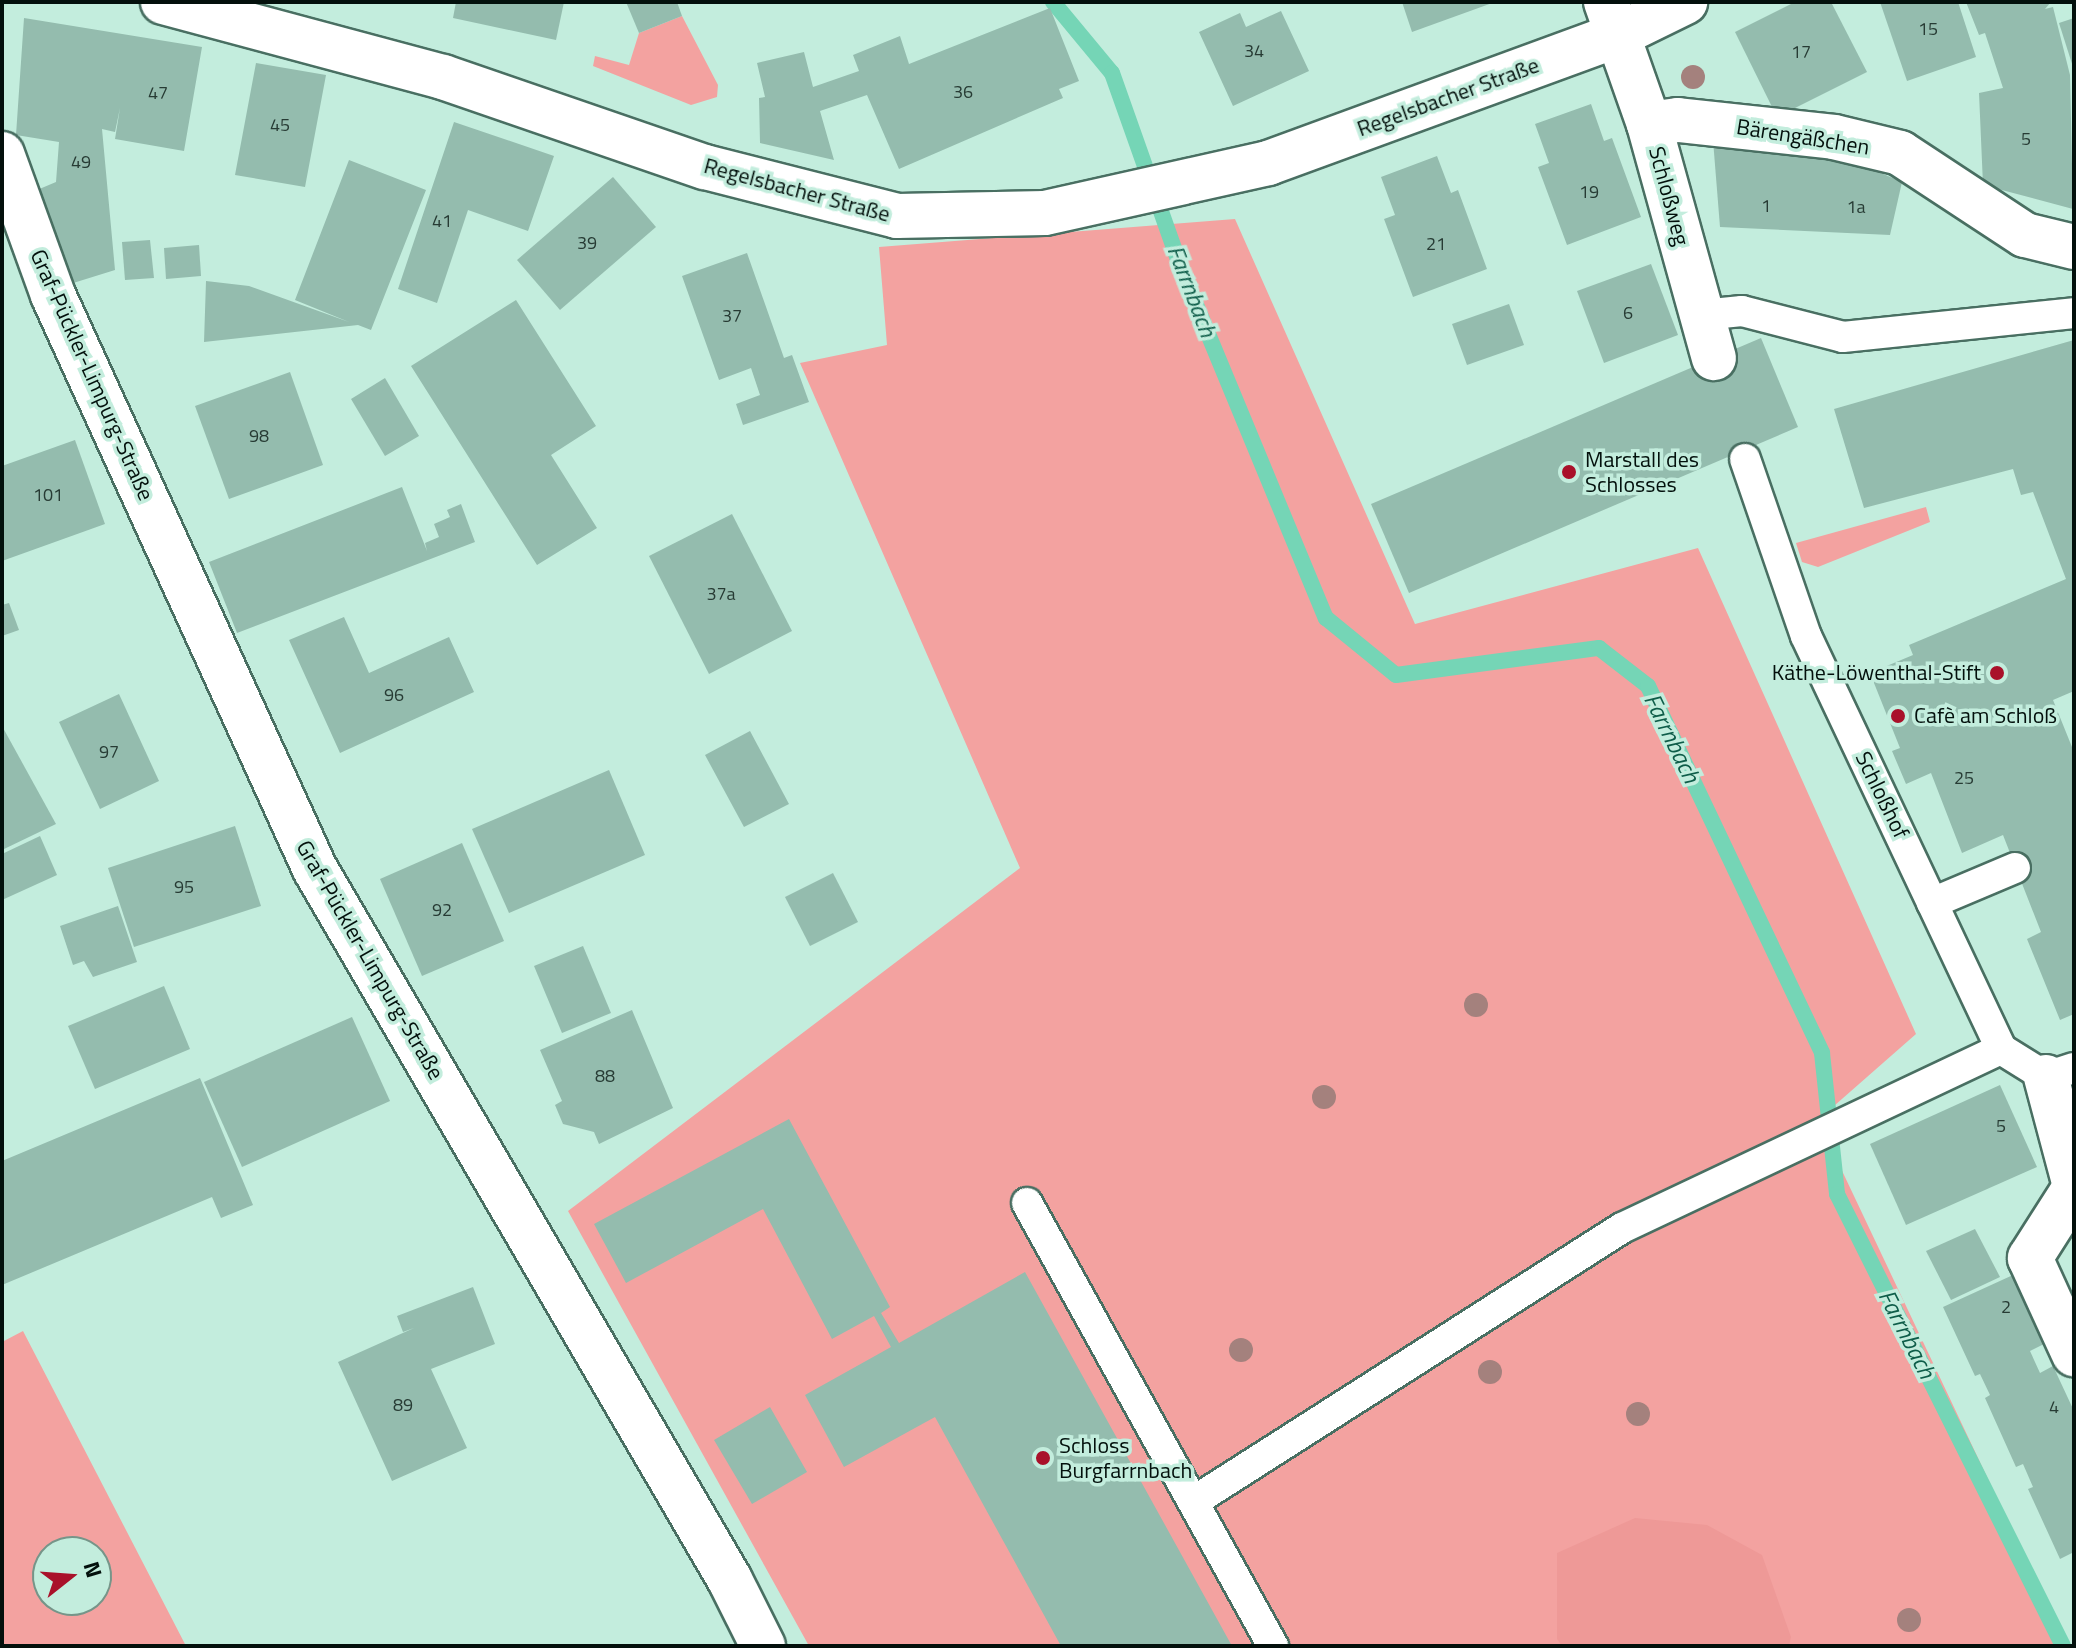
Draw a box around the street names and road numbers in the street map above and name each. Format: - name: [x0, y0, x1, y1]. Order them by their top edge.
- street label: Regelsbacher Straße: [1353, 52, 1543, 142]
- street label: Bärengäßchen: [1735, 113, 1871, 161]
- street label: Schloßweg: [1643, 144, 1695, 248]
- street label: Regelsbacher Straße: [701, 152, 893, 228]
- street label: Graf-Pückler-Limpurg-Straße: [25, 245, 159, 505]
- street label: Schloßhof: [1850, 747, 1914, 843]
- street label: Graf-Pückler-Limpurg-Straße: [291, 836, 449, 1084]

